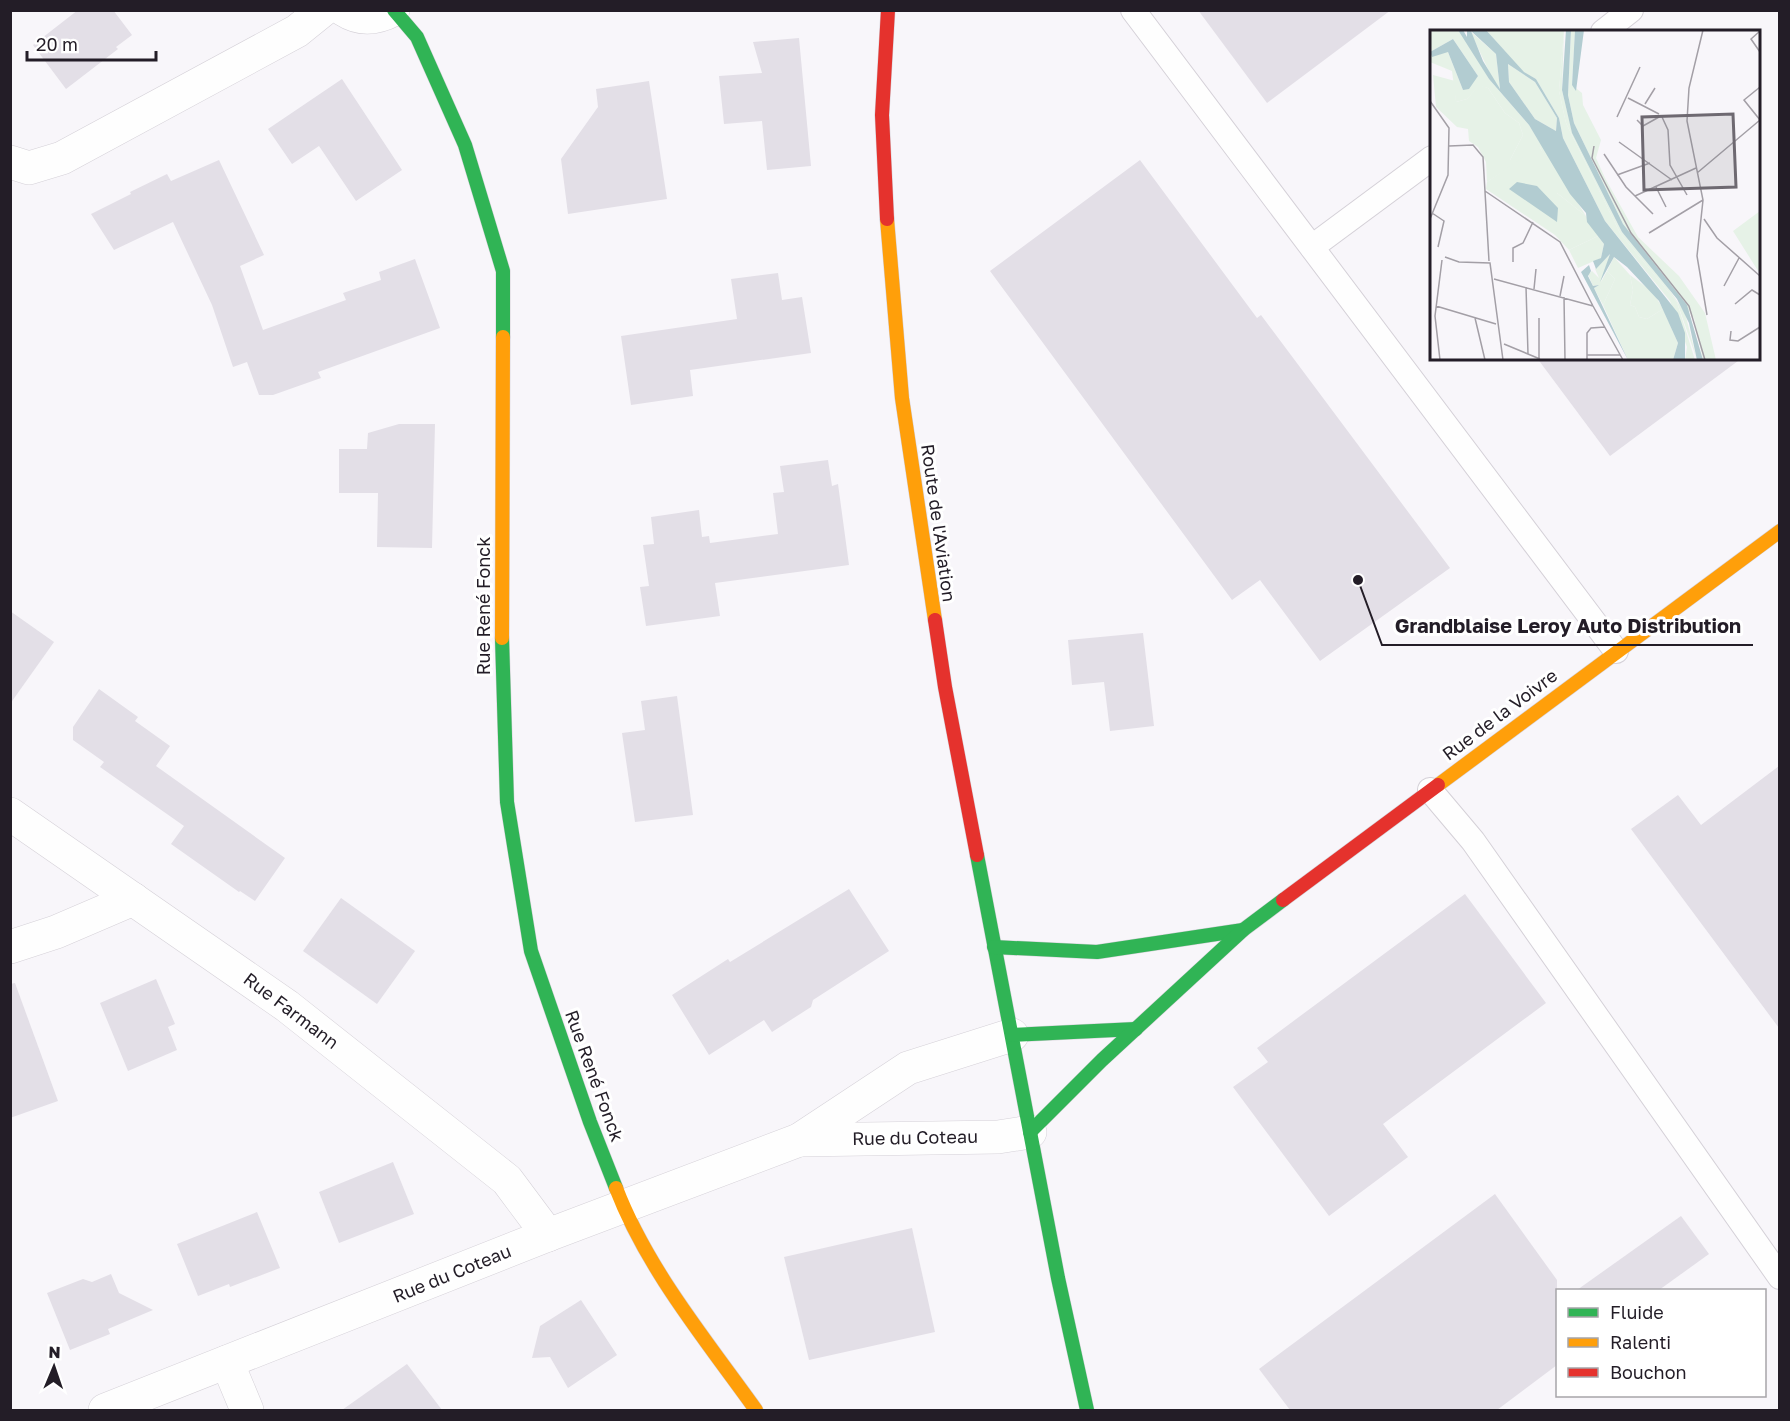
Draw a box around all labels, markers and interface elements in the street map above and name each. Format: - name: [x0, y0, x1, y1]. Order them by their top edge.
- scale bar: [27, 24, 156, 62]
- inset map: [1430, 30, 1760, 360]
- text: 20 m: [36, 33, 78, 55]
- street label: Route de l'Aviation: [917, 442, 961, 603]
- street label: Rue René Fonck: [472, 537, 494, 675]
- callout: Grandblaise Leroy Auto Distribution: [1382, 607, 1753, 645]
- text: Grandblaise Leroy Auto Distribution: [1395, 613, 1741, 637]
- street label: Rue de la Voivre: [1438, 664, 1561, 765]
- street label: Rue Farmann: [240, 967, 344, 1053]
- street label: Rue René Fonck: [561, 1007, 629, 1145]
- street label: Rue du Coteau: [852, 1125, 978, 1149]
- street label: Rue du Coteau: [389, 1239, 514, 1307]
- legend: [1556, 1289, 1766, 1397]
- text: Fluide: [1610, 1301, 1664, 1323]
- text: Ralenti: [1610, 1331, 1671, 1353]
- north arrow: [24, 1337, 84, 1397]
- text: N: [48, 1342, 61, 1362]
- text: Bouchon: [1610, 1361, 1687, 1383]

